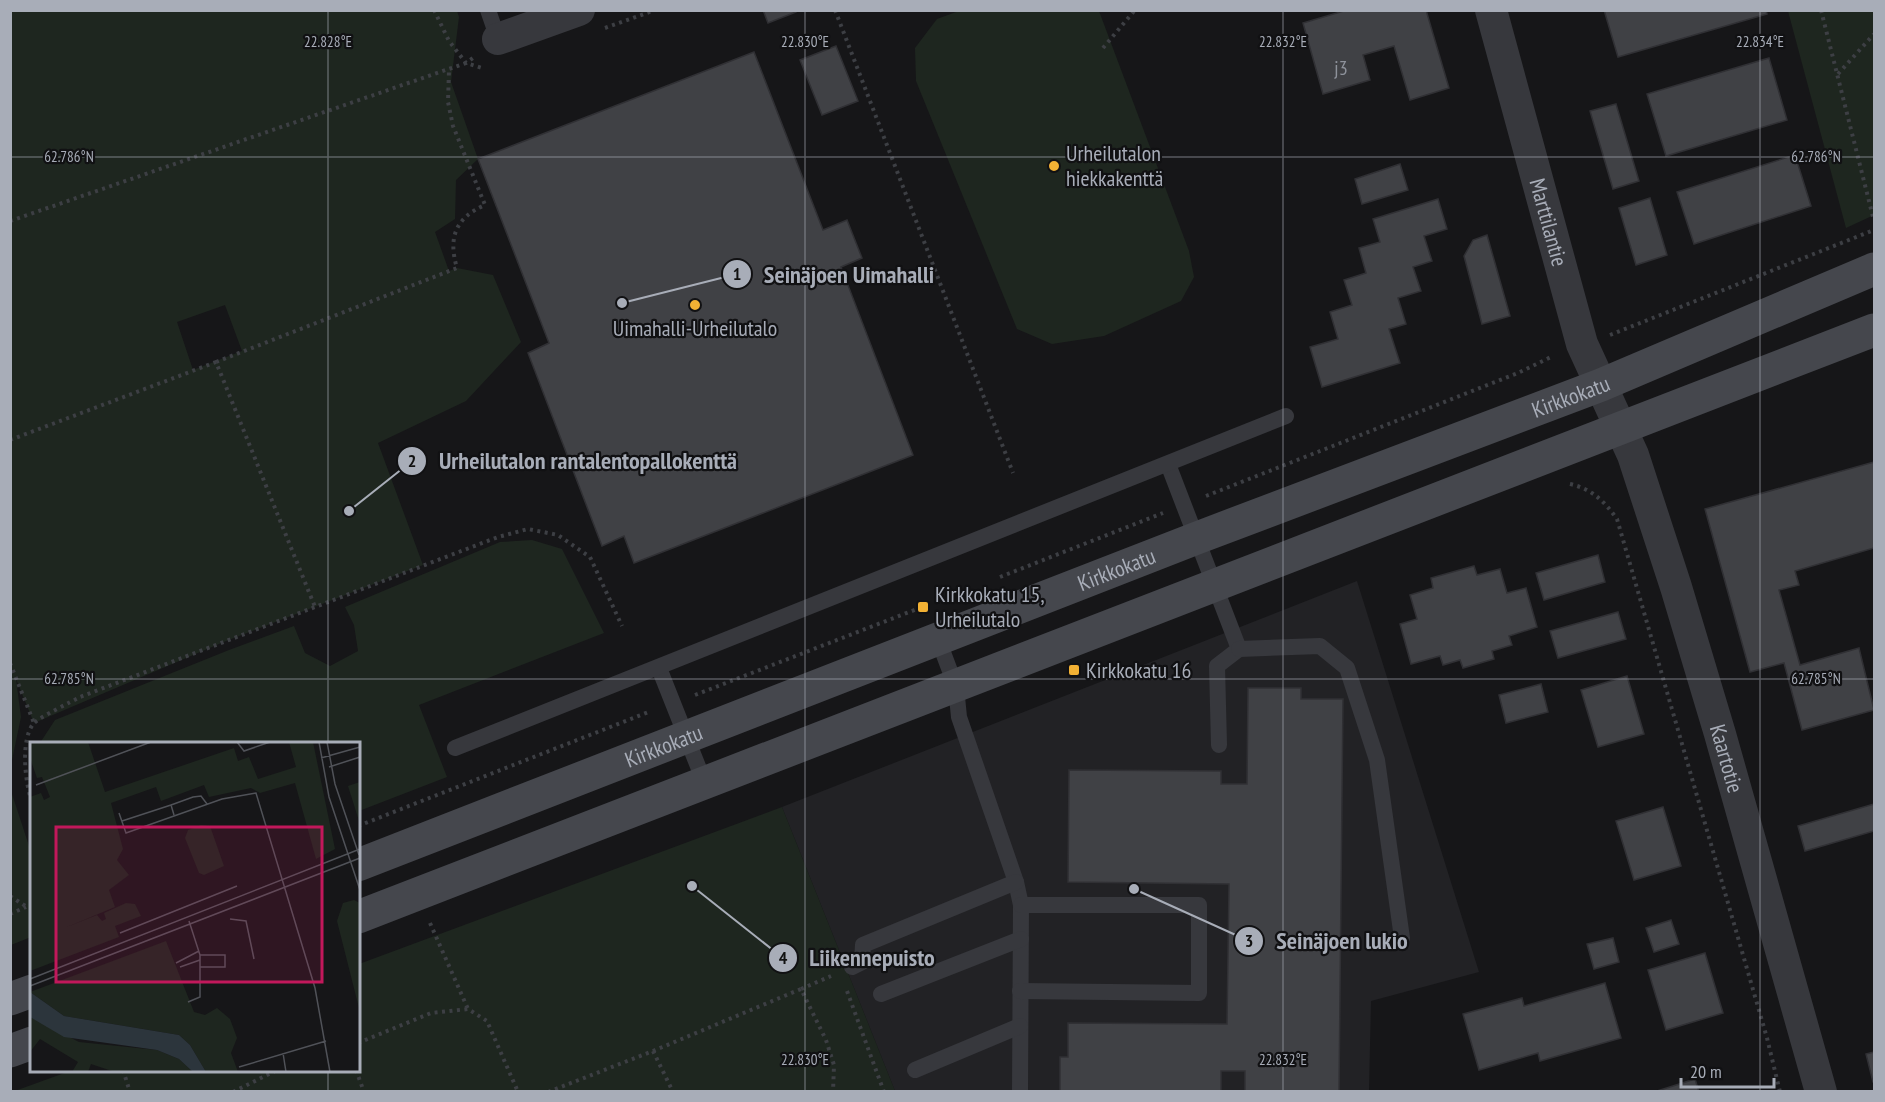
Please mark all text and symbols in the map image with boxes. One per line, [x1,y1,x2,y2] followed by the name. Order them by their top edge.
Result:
[304,32,352,51] text: 22.828°E
[781,32,829,51] text: 22.830°E
[1259,32,1307,51] text: 22.832°E
[1736,32,1784,51] text: 22.834°E
[1334,55,1348,81] house number: j3
[1066,139,1163,192] place label: Urheilutalon hiekkakenttä
[44,147,94,166] text: 62.786°N
[1791,147,1841,166] text: 62.786°N
[1047,159,1061,173] marker: Urheilutalon hiekkakenttä
[1524,175,1574,269] street label: Marttilantie
[722,253,947,295] callout: Seinäjoen Uimahalli
[764,259,934,290] text: Seinäjoen Uimahalli
[733,262,741,285] text: 1
[688,298,702,312] marker: Uimahalli-Urheilutalo
[613,314,777,342] place label: Uimahalli-Urheilutalo
[1528,369,1614,424] street label: Kirkkokatu
[397,440,749,482] callout: Urheilutalon rantalentopallokenttä
[439,445,737,476] text: Urheilutalon rantalentopallokenttä
[408,449,416,472] text: 2
[1074,542,1159,597] street label: Kirkkokatu
[935,580,1045,633] place label: Kirkkokatu 15, Urheilutalo
[916,600,930,614] marker: Kirkkokatu 15, Urheilutalo
[1086,656,1191,684] place label: Kirkkokatu 16
[1067,663,1081,677] marker: Kirkkokatu 16
[44,669,94,688] text: 62.785°N
[1791,669,1841,688] text: 62.785°N
[621,718,706,774] street label: Kirkkokatu
[1704,721,1750,796] street label: Kaartotie
[30,742,360,1072] inset map
[1234,920,1420,962] callout: Seinäjoen lukio
[1276,925,1408,956] text: Seinäjoen lukio
[1245,929,1253,952] text: 3
[768,937,947,979] callout: Liikennepuisto
[809,942,935,973] text: Liikennepuisto
[779,946,788,969] text: 4
[781,1050,829,1069] text: 22.830°E
[1259,1050,1307,1069] text: 22.832°E
[1681,1051,1774,1089] scale bar
[1690,1060,1722,1083] text: 20 m

